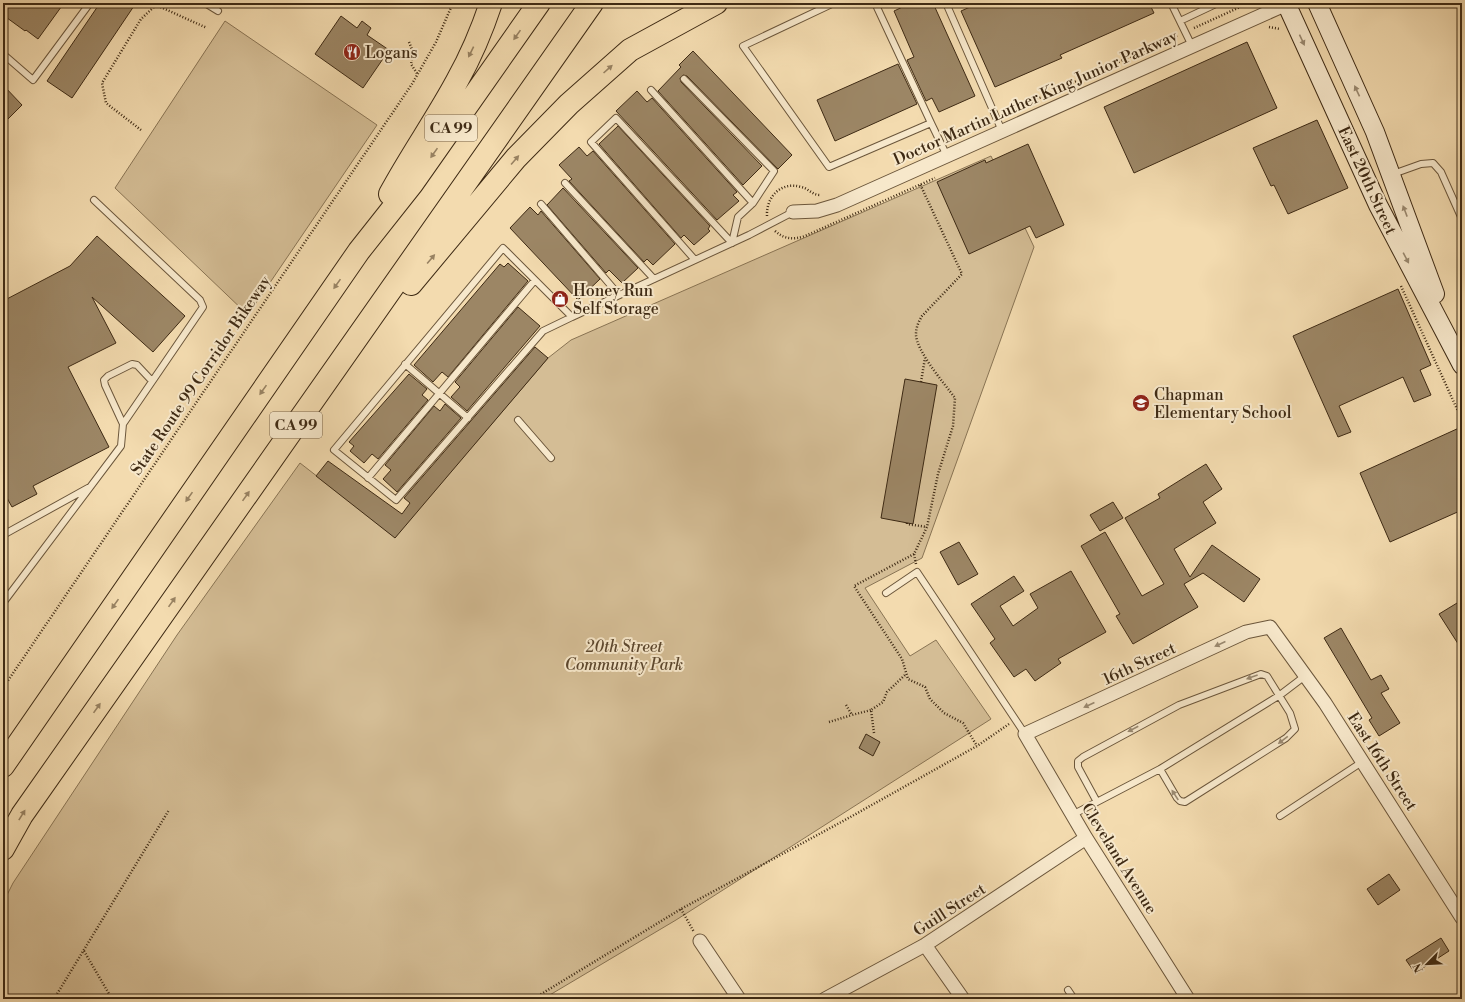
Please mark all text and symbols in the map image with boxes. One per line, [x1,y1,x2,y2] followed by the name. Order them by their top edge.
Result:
[890,26,1181,170] street label: Doctor Martin Luther King Junior Parkway
[513,30,521,40] one-way arrow
[1300,34,1306,46] one-way arrow
[342,42,362,62] restaurant icon: Logans
[365,43,418,63] place label: Logans
[468,46,474,58] one-way arrow
[603,65,613,74] one-way arrow
[1354,85,1360,96] one-way arrow
[425,115,477,141] road number: CA 99
[1333,123,1401,238] street label: East 20th Street
[430,147,438,158] one-way arrow
[511,155,520,165] one-way arrow
[1402,205,1408,217] one-way arrow
[1403,252,1409,264] one-way arrow
[427,254,436,265] one-way arrow
[126,272,275,479] street label: State Route 99 Corridor Bikeway
[333,278,341,289] one-way arrow
[573,281,659,319] place label: Honey Run Self Storage
[550,289,570,309] shop icon: Honey Run Self Storage
[259,385,267,396] one-way arrow
[1154,385,1292,423] place label: Chapman Elementary School
[1131,393,1151,413] school or university icon: Chapman Elementary School
[270,412,322,438] road number: CA 99
[242,491,250,501] one-way arrow
[185,492,193,503] one-way arrow
[167,597,175,607] one-way arrow
[111,599,119,609] one-way arrow
[565,637,683,675] park label: 20th Street Community Park
[1100,638,1179,689] street label: 16th Street
[1214,641,1226,647] one-way arrow
[1245,675,1257,681] one-way arrow
[1084,702,1095,708] one-way arrow
[93,703,101,714] one-way arrow
[1343,709,1422,815] street label: East 16th Street
[1127,726,1139,733] one-way arrow
[1278,735,1289,744] one-way arrow
[1171,789,1179,800] one-way arrow
[1077,799,1161,918] street label: Cleveland Avenue
[19,809,26,821] one-way arrow
[910,879,990,941] street label: Guill Street
[1407,944,1447,984] north arrow
[1410,961,1427,974] text: N

